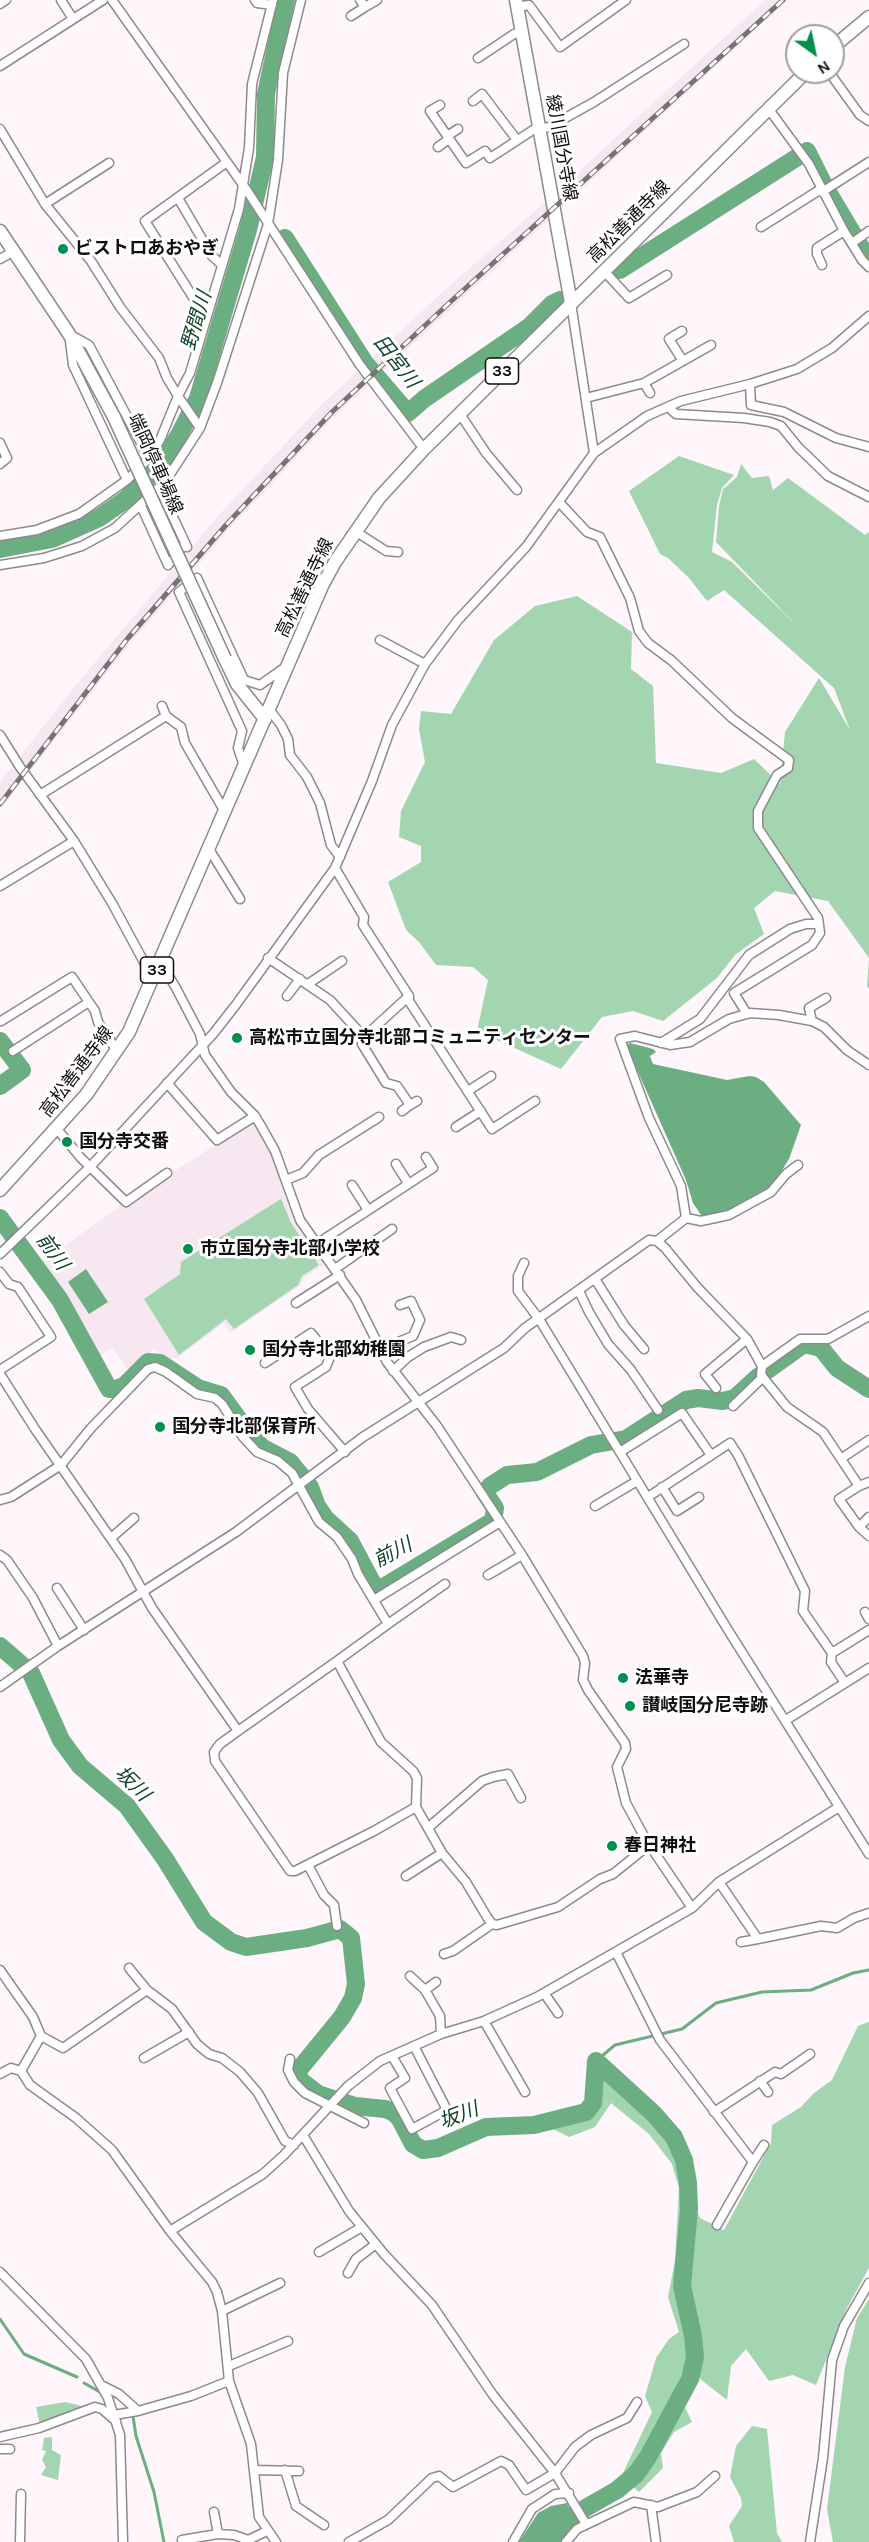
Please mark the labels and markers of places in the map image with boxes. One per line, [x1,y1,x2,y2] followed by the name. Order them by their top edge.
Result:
[75,238,219,260] place label: ビストロあおやぎ
[56,242,70,256] marker: ビストロあおやぎ
[249,1027,591,1049] place label: 高松市立国分寺北部コミュニティセンター
[230,1031,244,1045] marker: 高松市立国分寺北部コミュニティセンター
[79,1131,169,1153] place label: 国分寺交番
[60,1135,74,1149] marker: 国分寺交番
[200,1238,380,1260] place label: 市立国分寺北部小学校
[181,1242,195,1256] marker: 市立国分寺北部小学校
[262,1339,406,1361] place label: 国分寺北部幼稚園
[243,1343,257,1357] marker: 国分寺北部幼稚園
[172,1416,316,1438] place label: 国分寺北部保育所
[153,1420,167,1434] marker: 国分寺北部保育所
[635,1667,689,1689] place label: 法華寺
[616,1671,630,1685] marker: 法華寺
[642,1695,768,1717] place label: 讃岐国分尼寺跡
[623,1699,637,1713] marker: 讃岐国分尼寺跡
[624,1835,696,1857] place label: 春日神社
[605,1839,619,1853] marker: 春日神社

